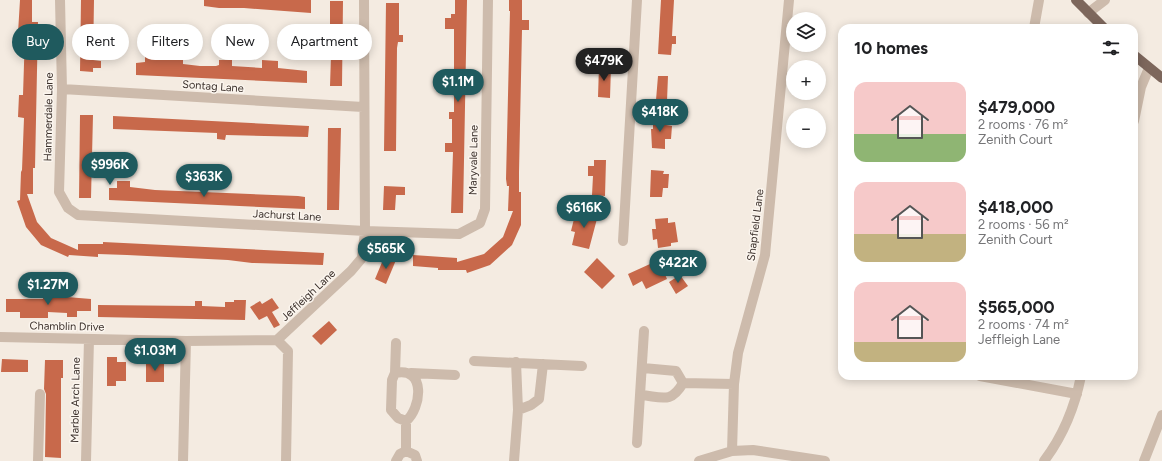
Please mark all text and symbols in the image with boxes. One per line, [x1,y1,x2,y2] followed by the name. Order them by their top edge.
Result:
[786,12,826,148] map controls
[786,12,826,52] button: layers
[12,24,64,60] chip: Buy
[72,24,129,60] chip: Rent
[137,24,203,60] chip: Filters
[211,24,269,60] chip: New
[277,24,372,60] chip: Apartment
[1100,37,1122,59] icon: filters
[854,38,928,58] text: 10 homes
[576,48,632,82] pin: $479K
[585,53,623,68] text: $479K
[786,60,826,100] button: +
[430,69,486,103] pin: $1.1M
[41,72,56,162] street label: Hammerdale Lane
[442,74,474,89] text: $1.1M
[182,78,244,95] street label: Sontag Lane
[978,97,1055,117] text: $479,000
[886,98,934,146] icon: home
[632,99,688,133] pin: $418K
[641,104,679,119] text: $418K
[786,108,826,148] button: −
[978,117,1068,132] text: 2 rooms · 76 m²
[466,125,481,195] street label: Maryvale Lane
[978,132,1053,147] text: Zenith Court
[82,152,138,186] pin: $996K
[91,157,129,172] text: $996K
[176,164,232,198] pin: $363K
[185,169,223,184] text: $363K
[745,188,766,262] street label: Shapfield Lane
[556,195,612,229] pin: $616K
[978,197,1053,217] text: $418,000
[886,198,934,246] icon: home
[566,200,602,215] text: $616K
[252,207,322,224] street label: Jachurst Lane
[978,217,1069,232] text: 2 rooms · 56 m²
[978,232,1053,247] text: Zenith Court
[358,236,414,270] pin: $565K
[367,241,405,256] text: $565K
[650,250,706,284] pin: $422K
[658,255,698,270] text: $422K
[278,267,338,324] street label: Jeffleigh Lane
[15,272,81,306] pin: $1.27M
[27,277,69,292] text: $1.27M
[978,297,1054,317] text: $565,000
[886,298,934,346] icon: home
[978,317,1069,332] text: 2 rooms · 74 m²
[30,319,104,334] street label: Chamblin Drive
[978,332,1060,347] text: Jeffleigh Lane
[122,338,188,372] pin: $1.03M
[134,343,176,358] text: $1.03M
[68,357,83,443] street label: Marble Arch Lane

